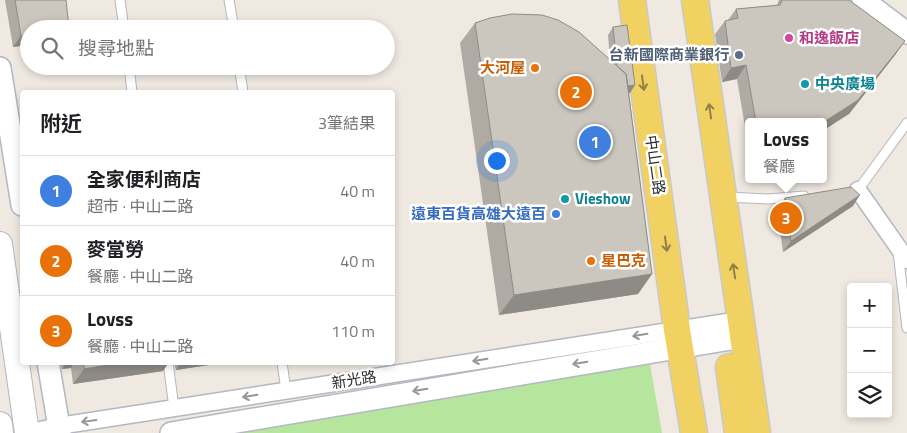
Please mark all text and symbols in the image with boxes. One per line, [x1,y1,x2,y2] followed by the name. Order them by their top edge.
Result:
[20,20,395,75] search box
[799,26,859,49] place label: 和逸飯店
[783,32,795,44] marker: 和逸飯店
[78,33,154,62] text: 搜尋地點
[38,34,66,62] icon: search
[609,43,729,66] place label: 台新國際商業銀行
[733,49,745,61] marker: 台新國際商業銀行
[480,56,525,79] place label: 大河屋
[529,62,541,74] marker: 大河屋
[815,72,875,95] place label: 中央廣場
[560,73,592,111] pin: 2
[639,75,649,91] one-way arrow
[799,78,811,90] marker: 中央廣場
[705,103,715,119] one-way arrow
[40,107,82,139] text: 附近
[318,111,375,135] text: 3筆結果
[745,118,827,183] popup
[579,123,611,161] pin: 1
[763,124,809,153] text: Lovss
[640,134,671,196] street label: 中山二路
[484,148,510,174] your location
[763,154,795,178] text: 餐廳
[87,164,201,193] text: 全家便利商店
[52,179,60,203] text: 1
[340,179,375,203] text: 40 m
[575,187,631,210] place label: Vieshow
[559,193,571,205] marker: Vieshow
[87,194,194,218] text: 超市 · 中山二路
[770,199,802,237] pin: 3
[411,202,546,225] place label: 遠東百貨高雄大遠百
[550,208,562,220] marker: 遠東百貨高雄大遠百
[87,234,144,263] text: 麥當勞
[662,235,672,251] one-way arrow
[52,249,60,273] text: 2
[340,249,375,273] text: 40 m
[601,249,646,272] place label: 星巴克
[585,255,597,267] marker: 星巴克
[87,264,194,288] text: 餐廳 · 中山二路
[728,264,738,280] one-way arrow
[847,283,892,418] map controls
[847,283,892,328] button: +
[87,304,133,333] text: Lovss
[52,319,60,343] text: 3
[331,319,375,343] text: 110 m
[847,328,892,373] button: −
[633,331,649,341] one-way arrow
[87,334,194,358] text: 餐廳 · 中山二路
[472,356,488,366] one-way arrow
[573,358,589,368] one-way arrow
[330,365,378,394] street label: 新光路
[847,373,892,418] button: layers
[413,386,429,396] one-way arrow
[242,392,258,402] one-way arrow
[82,416,98,426] one-way arrow

